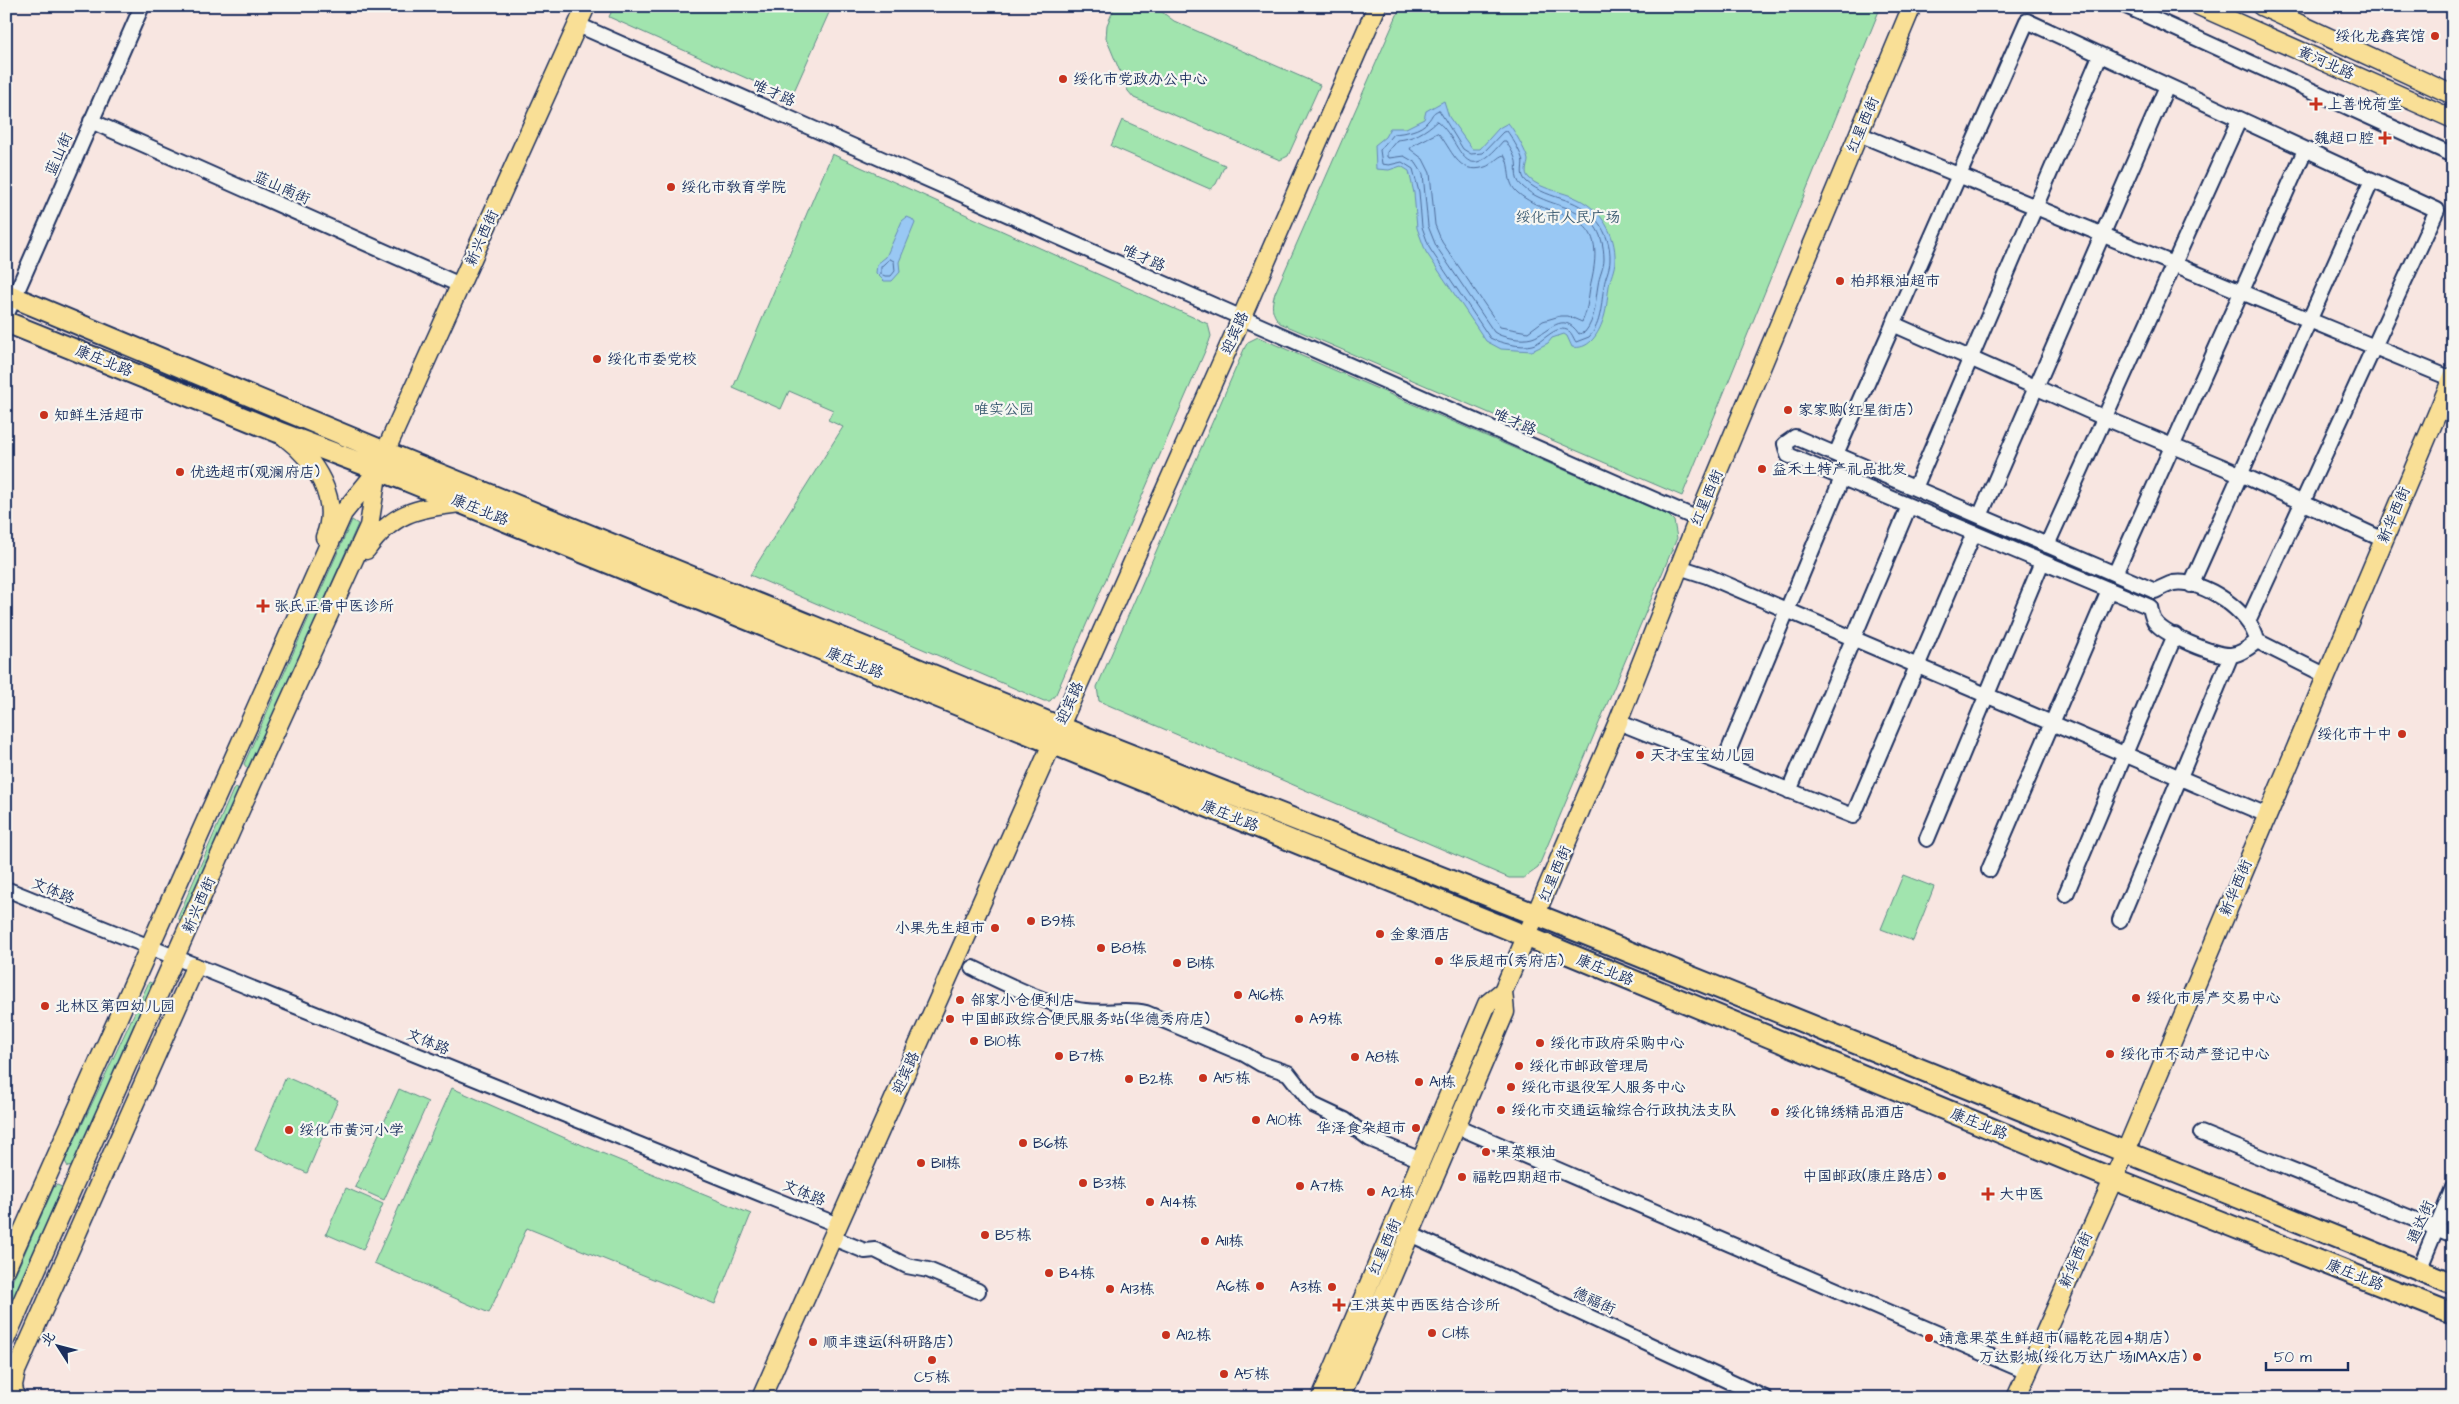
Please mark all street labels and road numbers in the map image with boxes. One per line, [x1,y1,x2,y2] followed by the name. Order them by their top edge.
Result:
[2294,41,2358,85] street label: 黄河北路
[749,74,799,112] street label: 唯才路
[1842,93,1884,157] street label: 红星西街
[40,129,78,179] street label: 蓝山街
[250,166,314,210] street label: 蓝山南街
[460,206,504,270] street label: 新兴西街
[1119,239,1169,277] street label: 唯才路
[1216,308,1254,358] street label: 迎宾路
[72,340,136,382] street label: 康庄北路
[1490,403,1540,441] street label: 唯才路
[1686,466,1728,530] street label: 红星西街
[2373,483,2415,547] street label: 新华西街
[448,489,512,531] street label: 康庄北路
[823,642,887,684] street label: 康庄北路
[1051,678,1089,728] street label: 迎宾路
[1198,795,1262,837] street label: 康庄北路
[1534,842,1576,906] street label: 红星西街
[2215,856,2257,920] street label: 新华西街
[28,873,78,909] street label: 文体路
[177,873,221,937] street label: 新兴西街
[1573,949,1637,991] street label: 康庄北路
[403,1024,453,1060] street label: 文体路
[887,1048,925,1098] street label: 迎宾路
[1947,1103,2011,1145] street label: 康庄北路
[779,1175,829,1211] street label: 文体路
[2403,1197,2439,1247] street label: 通达街
[1364,1215,1406,1279] street label: 红星西街
[2054,1228,2098,1292] street label: 新华西街
[2323,1254,2387,1296] street label: 康庄北路
[1569,1282,1619,1320] street label: 德福街

